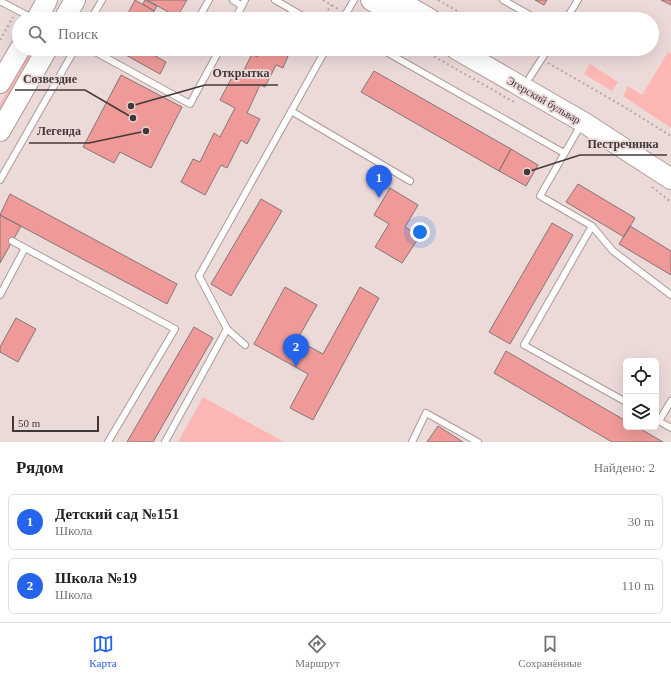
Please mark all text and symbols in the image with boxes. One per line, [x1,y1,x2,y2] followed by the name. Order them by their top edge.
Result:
[12,12,659,56] search box
[26,23,48,45] icon: search
[58,26,98,42] text: Поиск
[205,61,278,85] callout: Открытка
[15,66,85,90] callout: Созвездие
[213,66,269,80] text: Открытка
[23,72,78,86] text: Созвездие
[505,74,583,126] street label: Эгерский бульвар
[29,119,89,143] callout: Легенда
[37,124,81,138] text: Легенда
[580,131,667,155] callout: Пестречинка
[587,137,659,151] text: Пестречинка
[366,165,392,198] pin: 1
[410,222,430,242] your location
[283,334,309,367] pin: 2
[623,358,659,430] map controls
[623,358,659,394] button: locate
[623,394,659,430] button: layers
[12,414,99,433] scale bar
[18,417,40,429] text: 50 m
[16,458,64,477] text: Рядом
[594,460,655,475] text: Найдено: 2
[55,506,179,522] text: Детский сад №151
[27,514,33,529] text: 1
[628,514,654,529] text: 30 m
[55,523,92,538] text: Школа
[55,570,137,586] text: Школа №19
[27,578,33,593] text: 2
[622,578,654,593] text: 110 m
[55,587,92,602] text: Школа
[89,633,117,669] tab: Карта
[295,633,340,669] tab: Маршрут
[518,633,582,669] tab: Сохранённые

